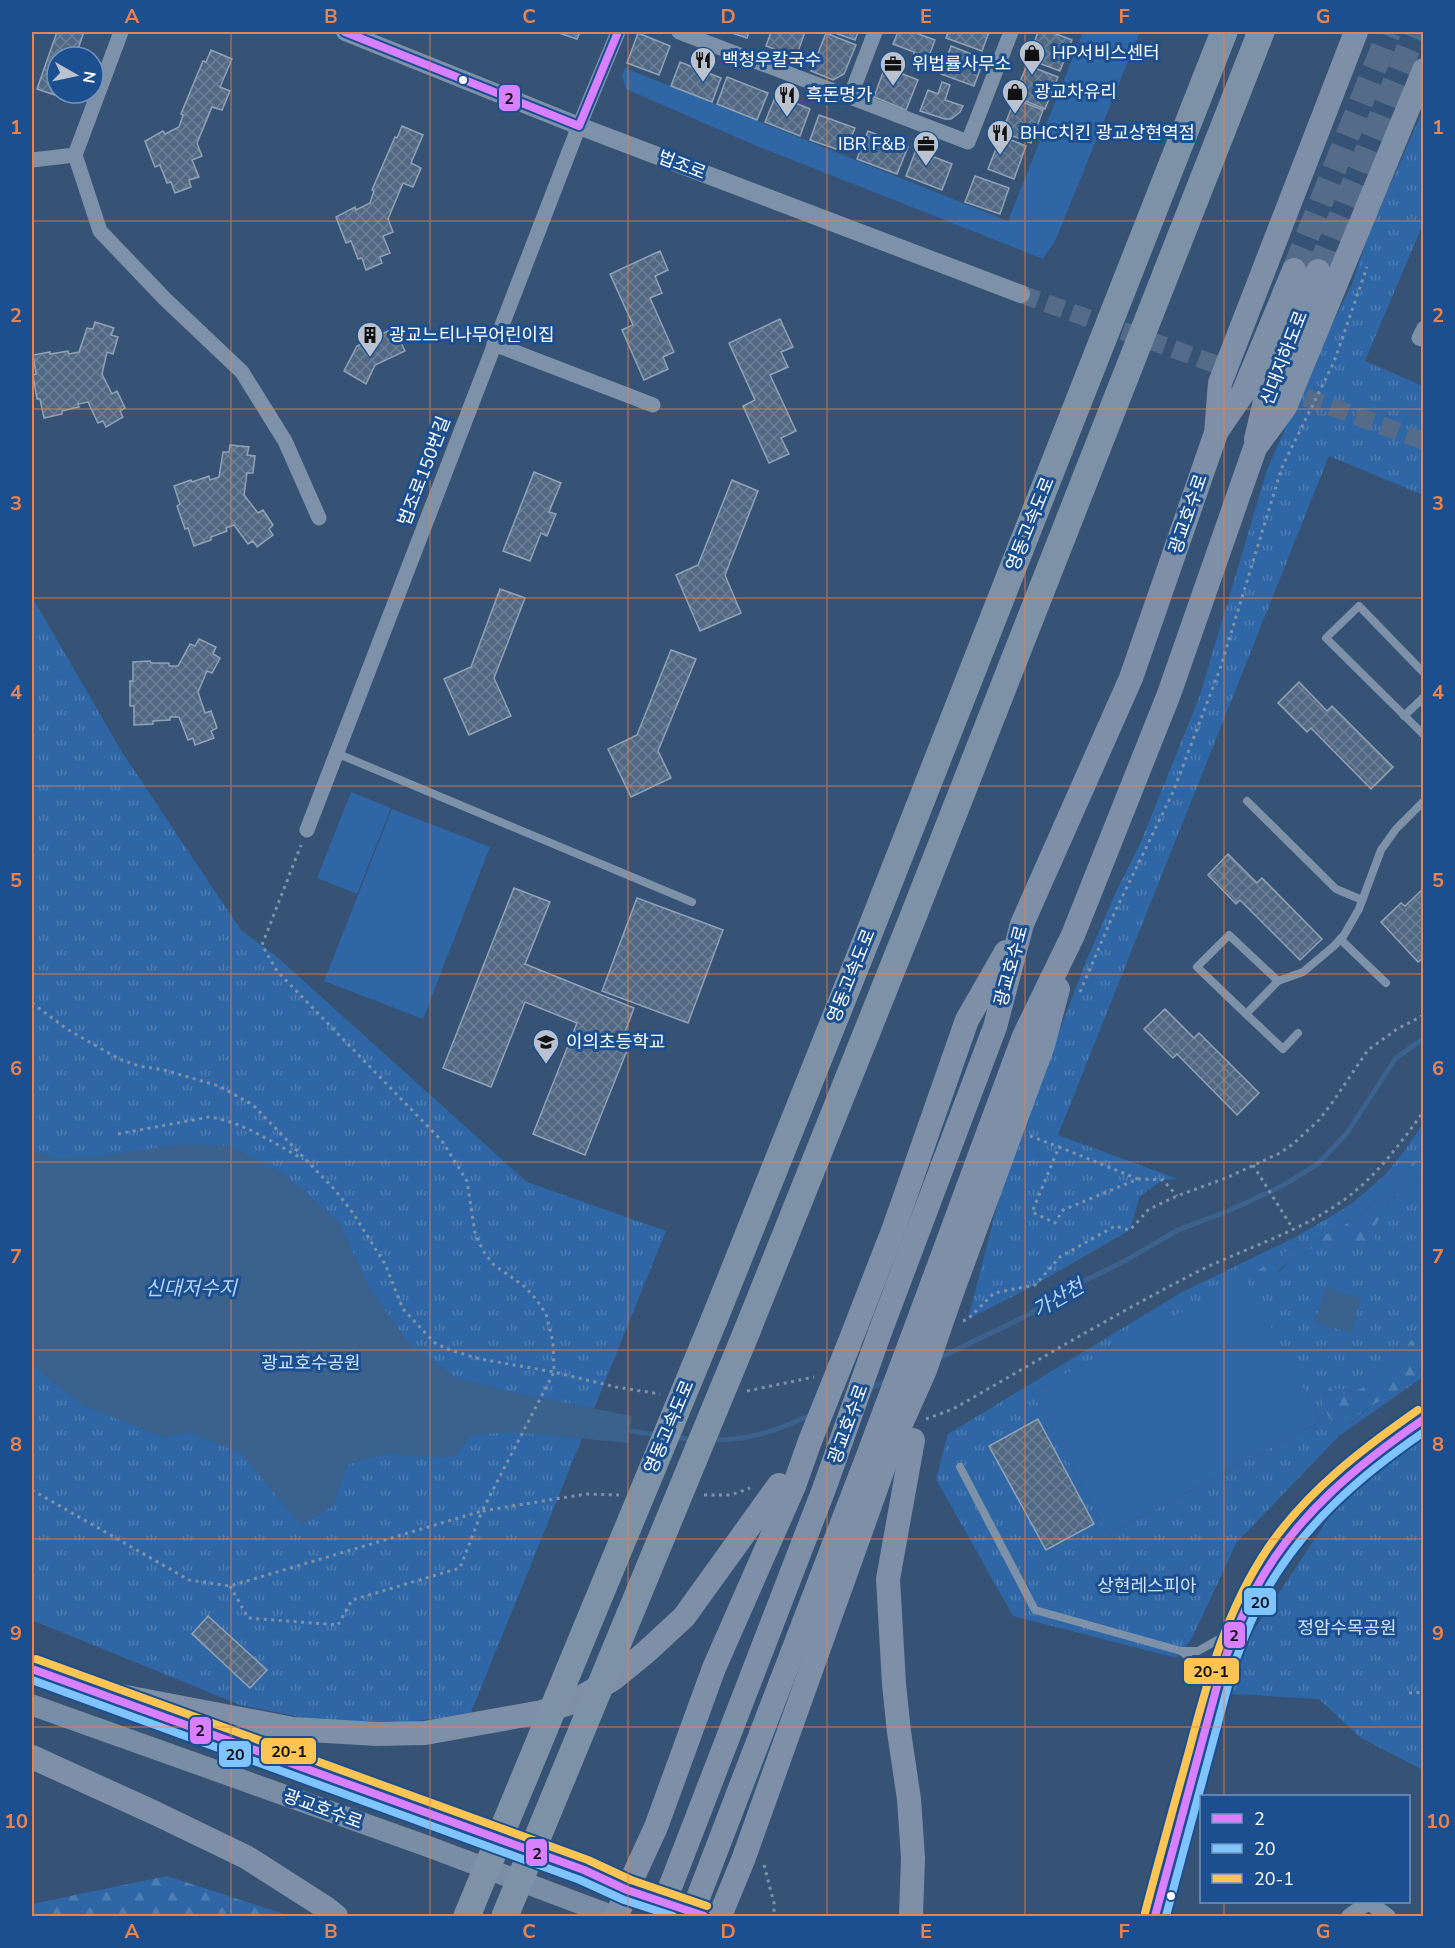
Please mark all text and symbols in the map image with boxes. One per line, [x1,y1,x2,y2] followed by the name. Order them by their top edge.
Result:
[125,3,140,30] text: A
[324,3,338,30] text: B
[522,3,536,30] text: C
[720,3,736,30] text: D
[920,3,932,30] text: E
[1118,3,1130,30] text: F
[1316,3,1330,30] text: G
[1017,38,1047,76] shop icon: HP서비스센터
[1052,41,1160,65] place label: HP서비스센터
[45,45,105,105] north arrow
[688,45,718,83] restaurant icon: 백청우칼국수
[722,48,821,72] place label: 백청우칼국수
[878,49,908,87] office icon: 위법률사무소
[912,52,1011,76] place label: 위법률사무소
[77,70,101,85] text: N
[457,74,469,86] unlabelled marker
[1000,77,1030,115] shop icon: 광교차유리
[772,80,802,118] restaurant icon: 흑돈명가
[1034,80,1117,104] place label: 광교차유리
[806,83,873,107] place label: 흑돈명가
[498,84,521,112] line badge: 2
[504,88,514,110] text: 2
[10,114,22,141] text: 1
[1432,114,1444,141] text: 1
[985,118,1015,156] restaurant icon: BHC치킨 광교상현역점
[1020,121,1195,145] place label: BHC치킨 광교상현역점
[911,129,941,167] office icon: IBR F&B
[838,132,906,156] place label: IBR F&B
[655,145,709,185] street label: 법조로
[10,302,22,329] text: 2
[1432,302,1444,329] text: 2
[1255,307,1313,409] street label: 신대지하도로
[355,320,385,358] building icon: 광교느티나무어린이집
[389,323,555,347] place label: 광교느티나무어린이집
[392,413,456,529] street label: 법조로150번길
[1163,471,1213,557] street label: 광교호수로
[1000,473,1060,575] street label: 영동고속도로
[10,490,22,517] text: 3
[1432,490,1444,517] text: 3
[10,679,22,706] text: 4
[1432,679,1444,706] text: 4
[10,867,22,894] text: 5
[1432,867,1444,894] text: 5
[989,923,1033,1009] street label: 광교호수로
[821,925,881,1027] street label: 영동고속도로
[531,1027,561,1065] school or university icon: 이의초등학교
[566,1030,665,1054] place label: 이의초등학교
[10,1055,22,1082] text: 6
[1432,1055,1444,1082] text: 6
[10,1243,22,1270] text: 7
[1432,1243,1444,1270] text: 7
[1028,1272,1091,1324] water label: 가산천
[145,1275,239,1302] water label: 신대저수지
[261,1351,361,1375] park label: 광교호수공원
[639,1377,699,1477] street label: 영동고속도로
[823,1381,873,1467] street label: 광교호수로
[10,1431,22,1458] text: 8
[1432,1431,1444,1458] text: 8
[1097,1574,1197,1598] park label: 상현레스피아
[1243,1587,1277,1616] line badge: 20
[1250,1592,1270,1614] text: 20
[1297,1616,1397,1640] park label: 정암수목공원
[10,1620,22,1647] text: 9
[1432,1620,1444,1647] text: 9
[1223,1621,1246,1649] line badge: 2
[1229,1625,1239,1647] text: 2
[1183,1657,1240,1685] line badge: 20-1
[1193,1661,1229,1683] text: 20-1
[189,1716,212,1745] line badge: 2
[195,1720,205,1742] text: 2
[260,1737,317,1765] line badge: 20-1
[218,1740,252,1768] line badge: 20
[271,1741,307,1763] text: 20-1
[225,1744,245,1766] text: 20
[280,1784,366,1834] street label: 광교호수로
[1200,1795,1410,1903] legend
[1254,1807,1265,1831] text: 2
[4,1808,28,1835] text: 10
[1426,1808,1450,1835] text: 10
[1254,1837,1276,1861] text: 20
[525,1838,548,1867] line badge: 2
[532,1843,542,1865] text: 2
[1254,1867,1294,1891] text: 20-1
[1165,1890,1177,1902] unlabelled marker
[125,1918,140,1945] text: A
[324,1918,338,1945] text: B
[522,1918,536,1945] text: C
[720,1918,736,1945] text: D
[920,1918,932,1945] text: E
[1118,1918,1130,1945] text: F
[1316,1918,1330,1945] text: G

